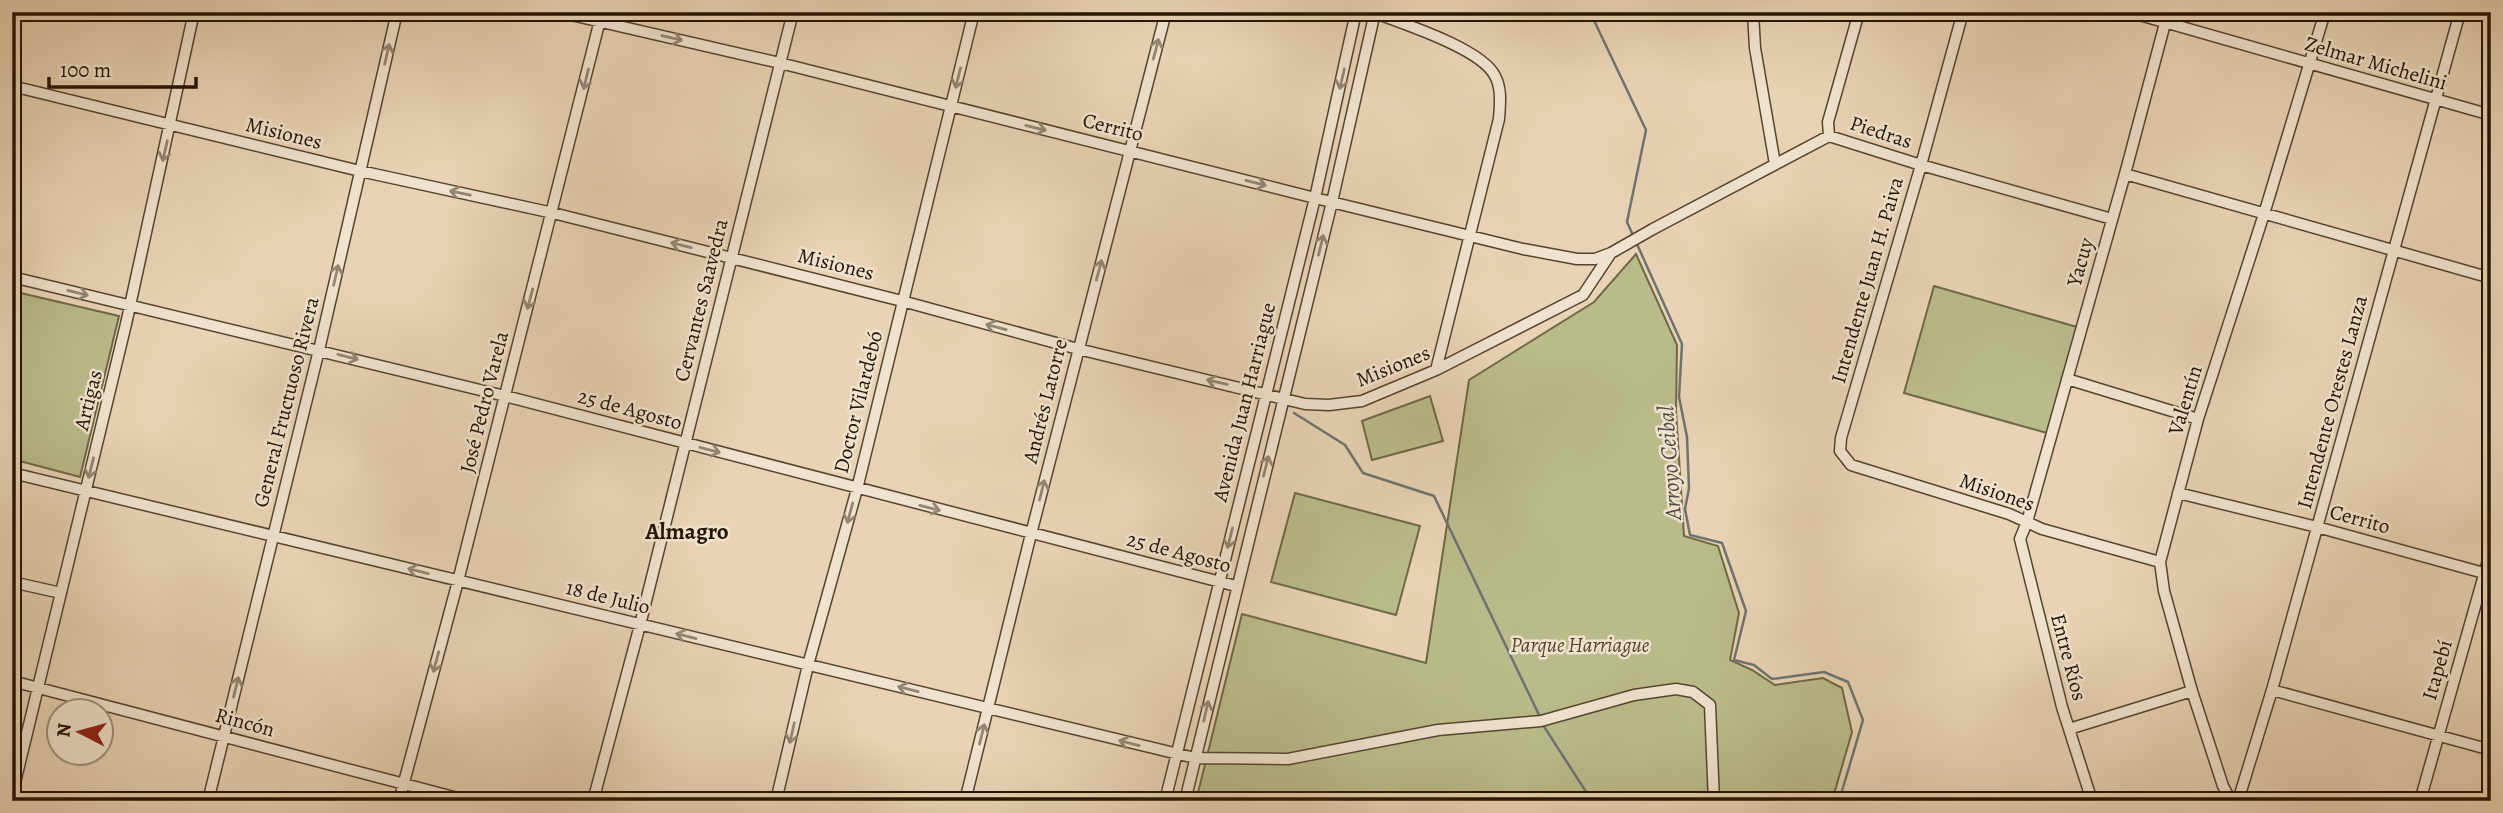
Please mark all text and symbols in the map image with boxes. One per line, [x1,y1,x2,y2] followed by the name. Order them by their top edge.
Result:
[2301,29,2451,97] street label: Zelmar Michelini
[660,32,683,46] one-way arrow
[1150,39,1163,61] one-way arrow
[381,43,394,66] one-way arrow
[49,46,196,90] scale bar
[60,56,111,84] text: 100 m
[579,67,592,89] one-way arrow
[951,67,964,89] one-way arrow
[1334,67,1348,90] one-way arrow
[1080,106,1146,148] street label: Cerrito
[1846,109,1916,155] street label: Piedras
[243,110,325,156] street label: Misiones
[1024,122,1046,135] one-way arrow
[157,139,171,162] one-way arrow
[1824,173,1910,386] street label: Intendente Juan H. Paiva
[1244,177,1267,190] one-way arrow
[449,185,472,199] one-way arrow
[667,215,735,384] street label: Cervantes Saavedra
[1315,234,1328,257] one-way arrow
[2059,234,2100,291] street label: Yacuy
[670,238,693,251] one-way arrow
[795,241,877,287] street label: Misiones
[1093,259,1106,281] one-way arrow
[330,264,343,287] one-way arrow
[67,287,89,300] one-way arrow
[523,287,536,310] one-way arrow
[2290,292,2374,512] street label: Intendente Orestes Lanza
[246,294,326,510] street label: General Fructuoso Rivera
[1205,300,1282,505] street label: Avenida Juan Harriague
[985,319,1007,332] one-way arrow
[453,328,515,476] street label: José Pedro Varela
[827,328,889,476] street label: Doctor Vilardebó
[1016,336,1074,467] street label: Andrés Latorre
[1352,338,1434,394] street label: Misiones
[336,351,358,364] one-way arrow
[2161,362,2209,439] street label: Valentín
[67,367,109,434] street label: Artigas
[1206,375,1228,388] one-way arrow
[575,382,685,436] street label: 25 de Agosto
[1650,405,1689,522] water label: Arroyo Ceibal
[698,444,721,457] one-way arrow
[1260,455,1273,478] one-way arrow
[84,456,97,479] one-way arrow
[1956,466,2038,518] street label: Misiones
[1036,479,1049,502] one-way arrow
[2327,498,2393,540] street label: Cerrito
[843,502,856,524] one-way arrow
[918,502,941,515] one-way arrow
[644,516,729,547] district label: Almagro
[1124,525,1234,579] street label: 25 de Agosto
[1223,526,1236,549] one-way arrow
[407,564,430,577] one-way arrow
[563,573,653,621] street label: 18 de Julio
[2044,610,2094,704] street label: Entre Ríos
[675,629,698,642] one-way arrow
[1511,631,1650,659] park label: Parque Harriague
[2415,637,2459,703] street label: Itapebí
[429,650,442,672] one-way arrow
[230,676,243,699] one-way arrow
[897,682,919,695] one-way arrow
[46,698,116,768] north arrow
[1201,700,1214,722] one-way arrow
[212,701,278,743] street label: Rincón
[785,721,798,744] one-way arrow
[50,722,78,739] text: N
[976,724,989,746] one-way arrow
[1118,735,1141,749] one-way arrow

